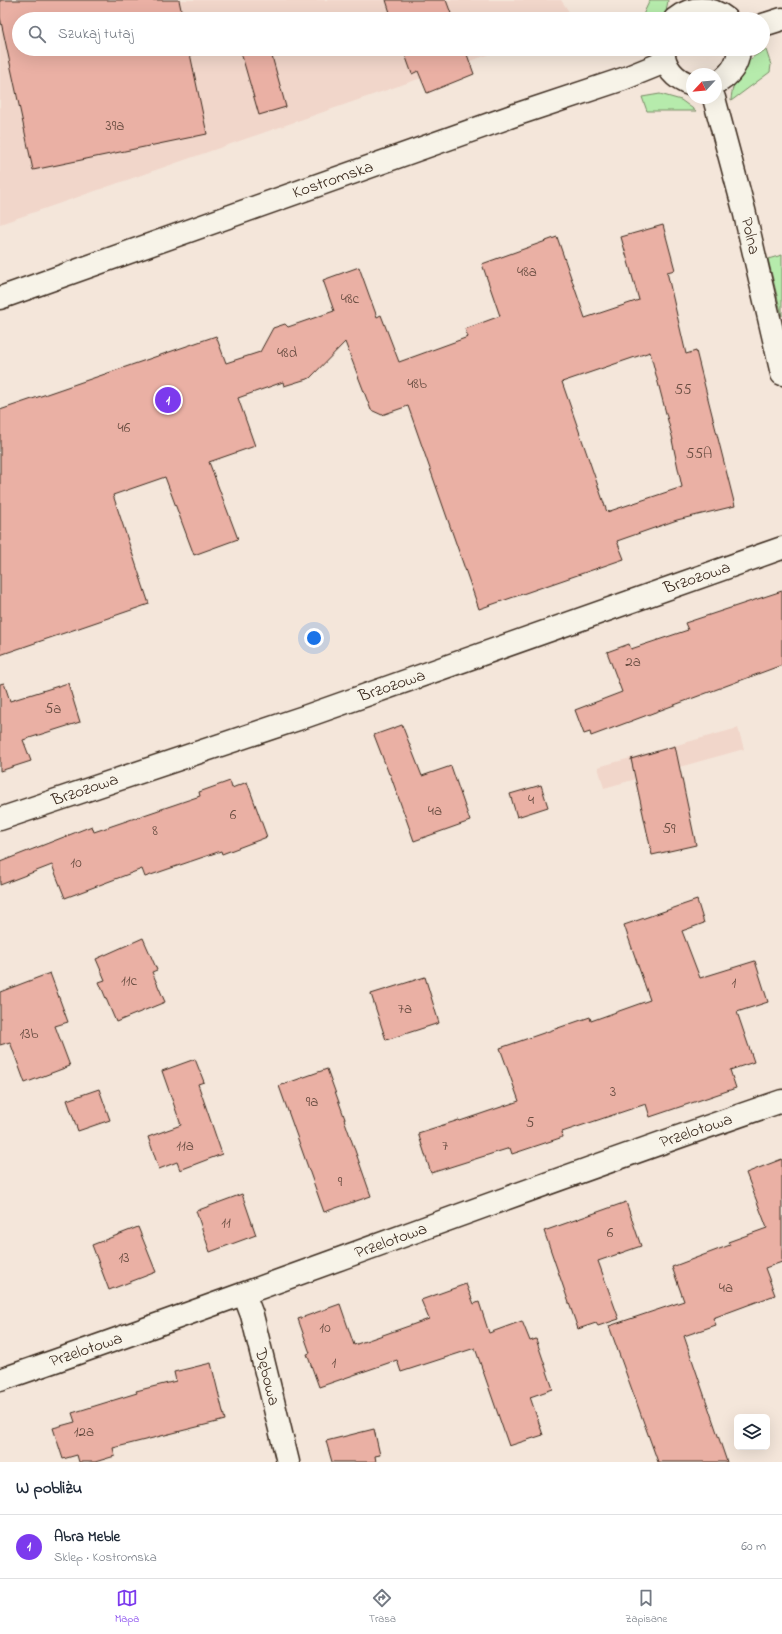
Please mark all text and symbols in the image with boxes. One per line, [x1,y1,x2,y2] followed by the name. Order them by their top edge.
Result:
[12,12,770,56] search box
[26,23,48,45] icon: search
[58,23,134,45] text: Szukaj tutaj
[686,68,722,104] north arrow
[106,115,124,137] house number: 39a
[289,155,377,205] street label: Kostromska
[734,215,766,257] street label: Polna
[517,261,537,283] house number: 48a
[341,288,360,310] house number: 48c
[277,342,298,364] house number: 48d
[407,373,427,395] house number: 48b
[674,379,692,401] house number: 55
[155,385,181,415] pin: 1
[118,417,131,439] house number: 46
[686,443,712,465] house number: 55A
[659,555,734,601] street label: Brzozowa
[304,628,324,648] your location
[625,651,641,673] house number: 2a
[354,663,429,709] street label: Brzozowa
[45,698,61,720] house number: 5a
[47,767,122,813] street label: Brzozowa
[528,789,534,811] house number: 4
[428,800,442,822] house number: 4a
[230,804,237,826] house number: 6
[662,818,676,840] house number: 59
[152,820,158,842] house number: 8
[70,852,82,874] house number: 10
[121,970,137,992] house number: 11c
[732,972,737,994] house number: 1
[398,998,412,1020] house number: 7a
[20,1023,39,1045] house number: 13b
[610,1081,616,1103] house number: 3
[306,1091,318,1113] house number: 9a
[656,1107,736,1155] street label: Przelotowa
[526,1112,535,1134] house number: 5
[176,1135,194,1157] house number: 11a
[442,1135,448,1157] house number: 7
[338,1171,343,1193] house number: 9
[221,1212,231,1234] house number: 11
[351,1216,431,1266] street label: Przelotowa
[607,1222,614,1244] house number: 6
[119,1247,129,1269] house number: 13
[719,1277,733,1299] house number: 4a
[319,1317,331,1339] house number: 10
[46,1326,126,1374] street label: Przelotowa
[248,1345,286,1408] street label: Dębowa
[332,1352,337,1374] house number: 1
[734,1414,770,1450] map controls
[734,1414,770,1450] button: layers
[74,1421,94,1443] house number: 12a
[16,1476,82,1501] text: W pobliżu
[54,1526,120,1548] text: Abra Meble
[27,1537,31,1556] text: 1
[741,1537,766,1556] text: 60 m
[54,1548,157,1567] text: Sklep · Kostromska
[115,1587,139,1627] tab: Mapa
[369,1587,396,1627] tab: Trasa
[625,1587,667,1627] tab: Zapisane

